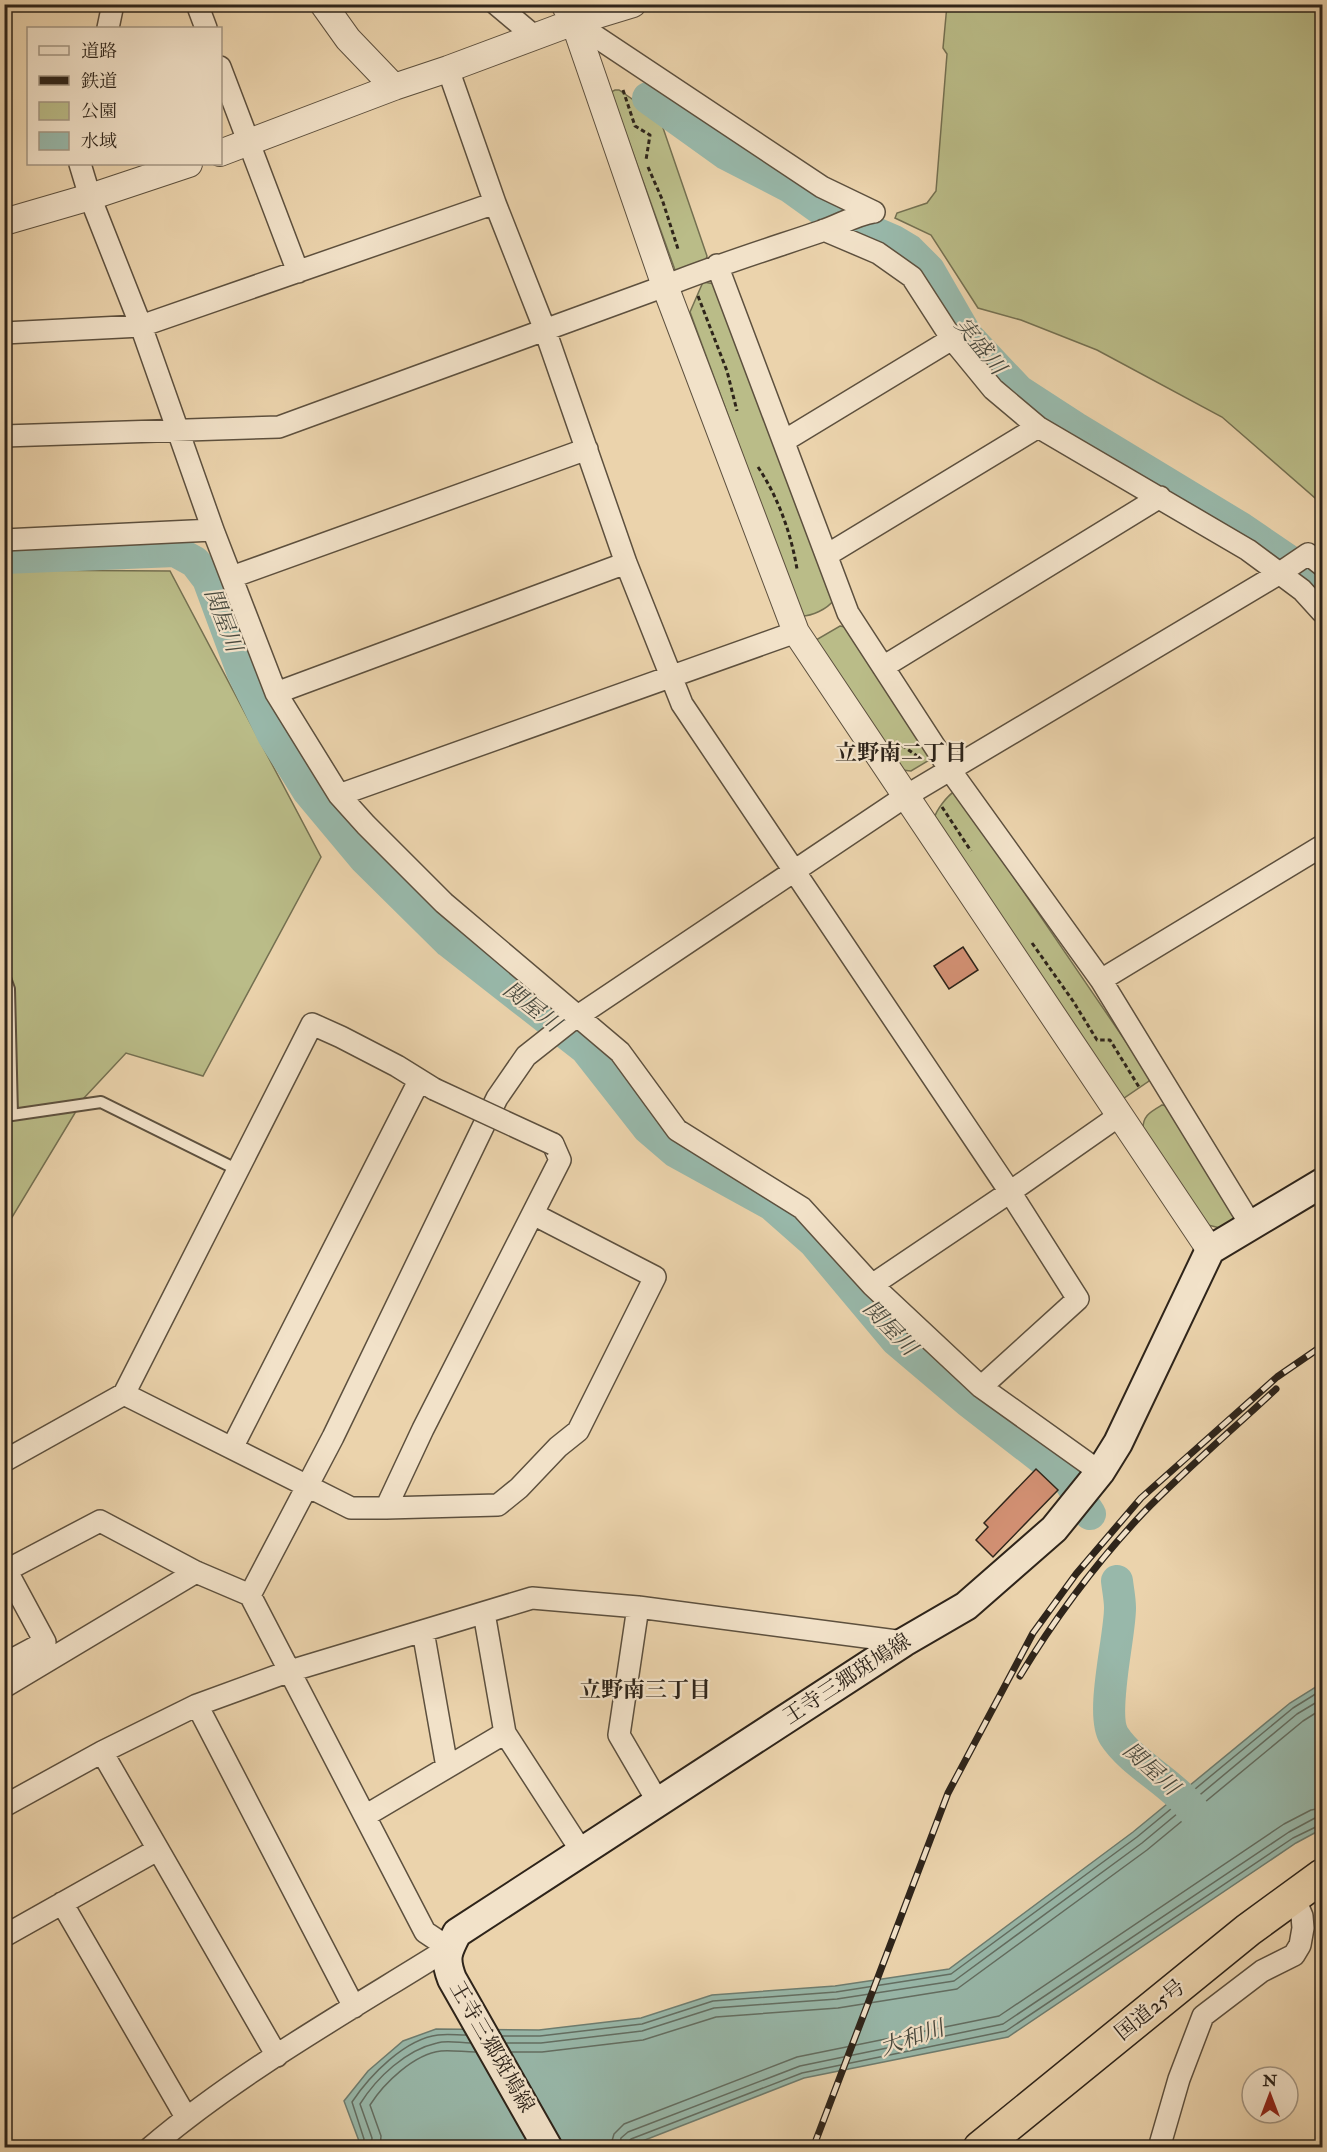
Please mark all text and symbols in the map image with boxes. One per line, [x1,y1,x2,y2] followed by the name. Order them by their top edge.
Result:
[27,27,222,165] legend
[81,40,117,63] text: 道路
[81,70,117,93] text: 鉄道
[81,100,117,123] text: 公園
[81,130,117,153] text: 水域
[948,312,1013,382] water label: 実盛川
[198,584,249,658] water label: 関屋川
[835,739,967,767] district label: 立野南二丁目
[497,976,568,1040] water label: 関屋川
[857,1295,924,1363] water label: 関屋川
[778,1628,916,1730] street label: 王寺三郷斑鳩線
[579,1676,711,1704] district label: 立野南三丁目
[1117,1737,1186,1803] water label: 関屋川
[1109,1973,1191,2047] street label: 国道25号
[444,1977,540,2117] street label: 王寺三郷斑鳩線
[876,2013,950,2062] water label: 大和川
[1240,2065,1300,2125] north arrow
[1262,2071,1278,2091] text: N

